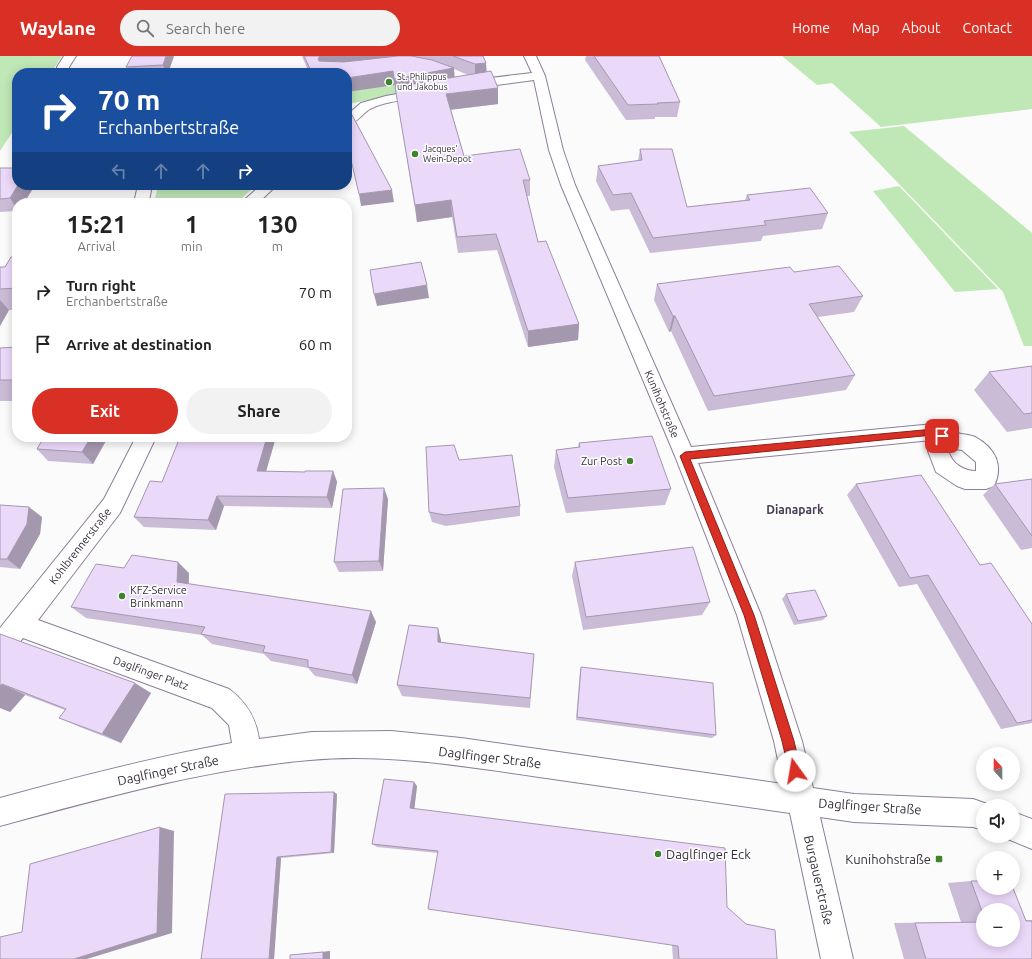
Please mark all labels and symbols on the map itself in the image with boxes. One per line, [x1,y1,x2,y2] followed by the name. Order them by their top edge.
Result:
[397,72,448,92] place label: St. Philippus und Jakobus
[384,77,394,87] marker: St. Philippus und Jakobus
[423,144,472,164] place label: Jacques’ Wein-Depot
[410,149,420,159] marker: Jacques’ Wein-Depot
[642,368,682,440] street label: Kunihohstraße
[925,419,959,453] pin
[581,455,623,467] place label: Zur Post
[625,456,635,466] marker: Zur Post
[766,503,824,516] district label: Dianapark
[47,506,113,586] street label: Kohlbrennerstraße
[130,584,187,609] place label: KFZ-Service Brinkmann
[117,591,127,601] marker: KFZ-Service Brinkmann
[112,654,190,692] street label: Daglfinger Platz
[438,744,542,770] street label: Daglfinger Straße
[976,747,1020,791] north arrow
[774,750,816,792] position arrow
[116,752,220,788] street label: Daglfinger Straße
[818,795,922,817] street label: Daglfinger Straße
[802,834,836,926] street label: Burgauerstraße
[666,847,751,861] place label: Daglfinger Eck
[653,849,663,859] marker: Daglfinger Eck
[845,852,931,866] place label: Kunihohstraße
[934,854,944,864] marker: Kunihohstraße

